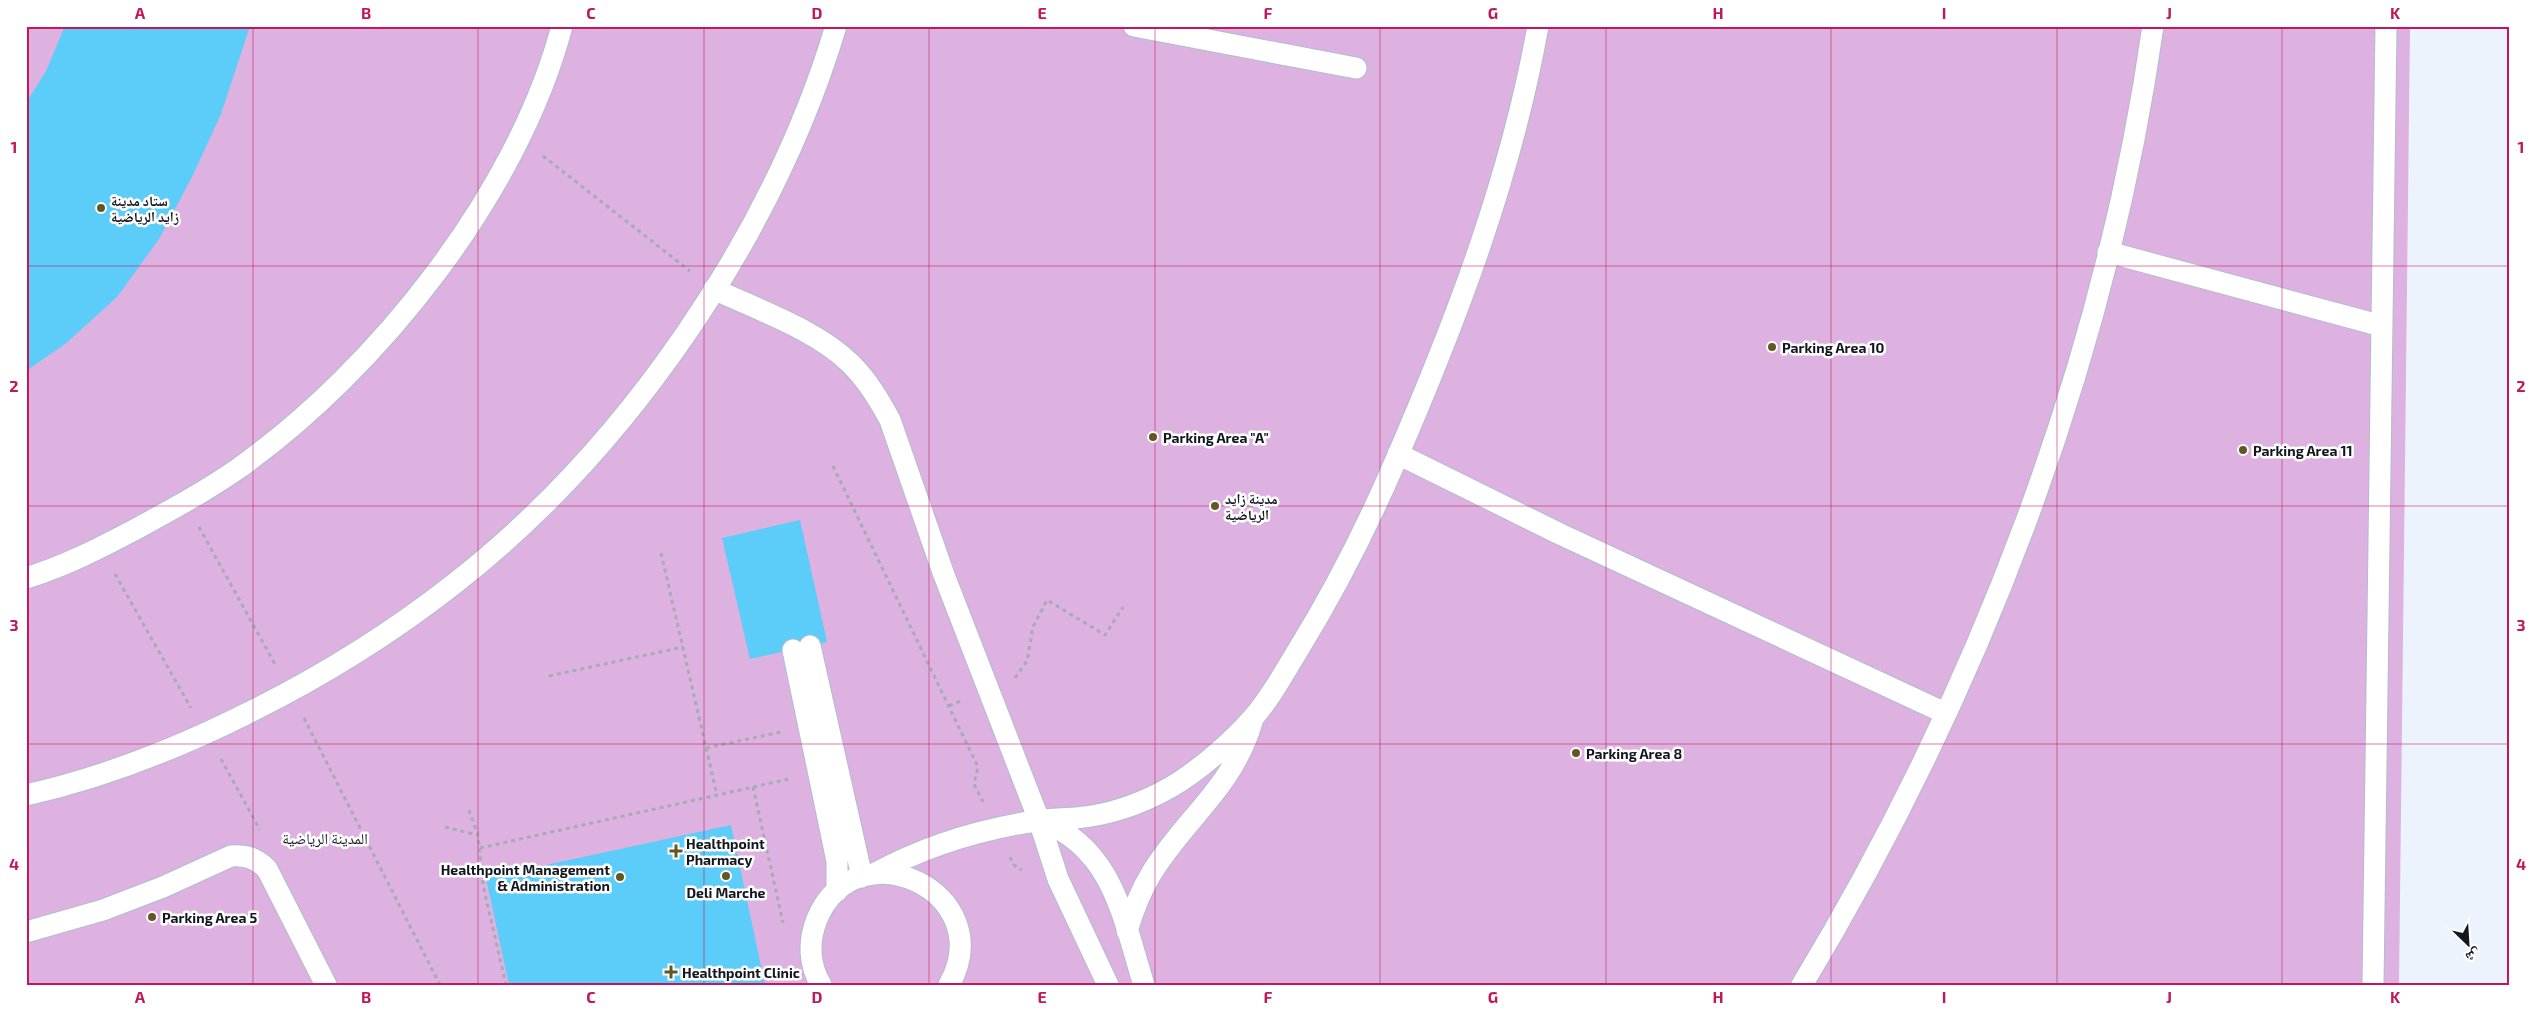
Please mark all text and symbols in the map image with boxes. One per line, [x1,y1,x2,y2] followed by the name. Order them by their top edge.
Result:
[135,3,146,22] text: A
[361,3,371,22] text: B
[586,3,596,22] text: C
[812,3,823,22] text: D
[1037,3,1047,22] text: E
[1264,3,1273,22] text: F
[1488,3,1498,22] text: G
[1712,3,1724,22] text: H
[1942,3,1946,22] text: I
[2166,3,2172,22] text: J
[2390,3,2401,22] text: K
[11,137,17,156] text: 1
[2518,137,2524,156] text: 1
[111,192,179,225] place label: ستاد مدينة زايد الرياضية
[95,202,107,214] marker: ستاد مدينة زايد الرياضية
[1782,339,1884,356] place label: Parking Area 10
[1766,341,1778,353] marker: Parking Area 10
[9,376,19,395] text: 2
[2516,376,2526,395] text: 2
[1163,429,1269,446] place label: Parking Area "A"
[1147,431,1159,443] marker: Parking Area "A"
[2253,442,2352,459] place label: Parking Area 11
[2237,444,2249,456] marker: Parking Area 11
[1225,490,1278,523] place label: مدينة زايد الرياضية
[1209,500,1221,512] marker: مدينة زايد الرياضية
[9,615,19,634] text: 3
[2516,615,2526,634] text: 3
[1586,745,1682,762] place label: Parking Area 8
[1570,747,1582,759] marker: Parking Area 8
[282,829,368,848] district label: المدينة الرياضية
[686,835,765,868] place label: Healthpoint Pharmacy
[670,845,682,857] marker: Healthpoint Pharmacy
[9,854,19,873] text: 4
[2516,854,2526,873] text: 4
[441,861,610,894] place label: Healthpoint Management & Administration
[720,870,732,882] marker: Deli Marche
[614,871,626,883] marker: Healthpoint Management & Administration
[686,884,766,901] place label: Deli Marche
[162,909,257,926] place label: Parking Area 5
[146,911,158,923] marker: Parking Area 5
[2442,918,2492,968] north arrow
[2463,944,2484,967] text: ش
[682,964,800,981] place label: Healthpoint Clinic
[664,965,678,979] marker: Healthpoint Clinic
[135,987,146,1006] text: A
[361,987,371,1006] text: B
[586,987,596,1006] text: C
[812,987,823,1006] text: D
[1037,987,1047,1006] text: E
[1264,987,1273,1006] text: F
[1488,987,1498,1006] text: G
[1712,987,1724,1006] text: H
[1942,987,1946,1006] text: I
[2166,987,2172,1006] text: J
[2390,987,2401,1006] text: K

